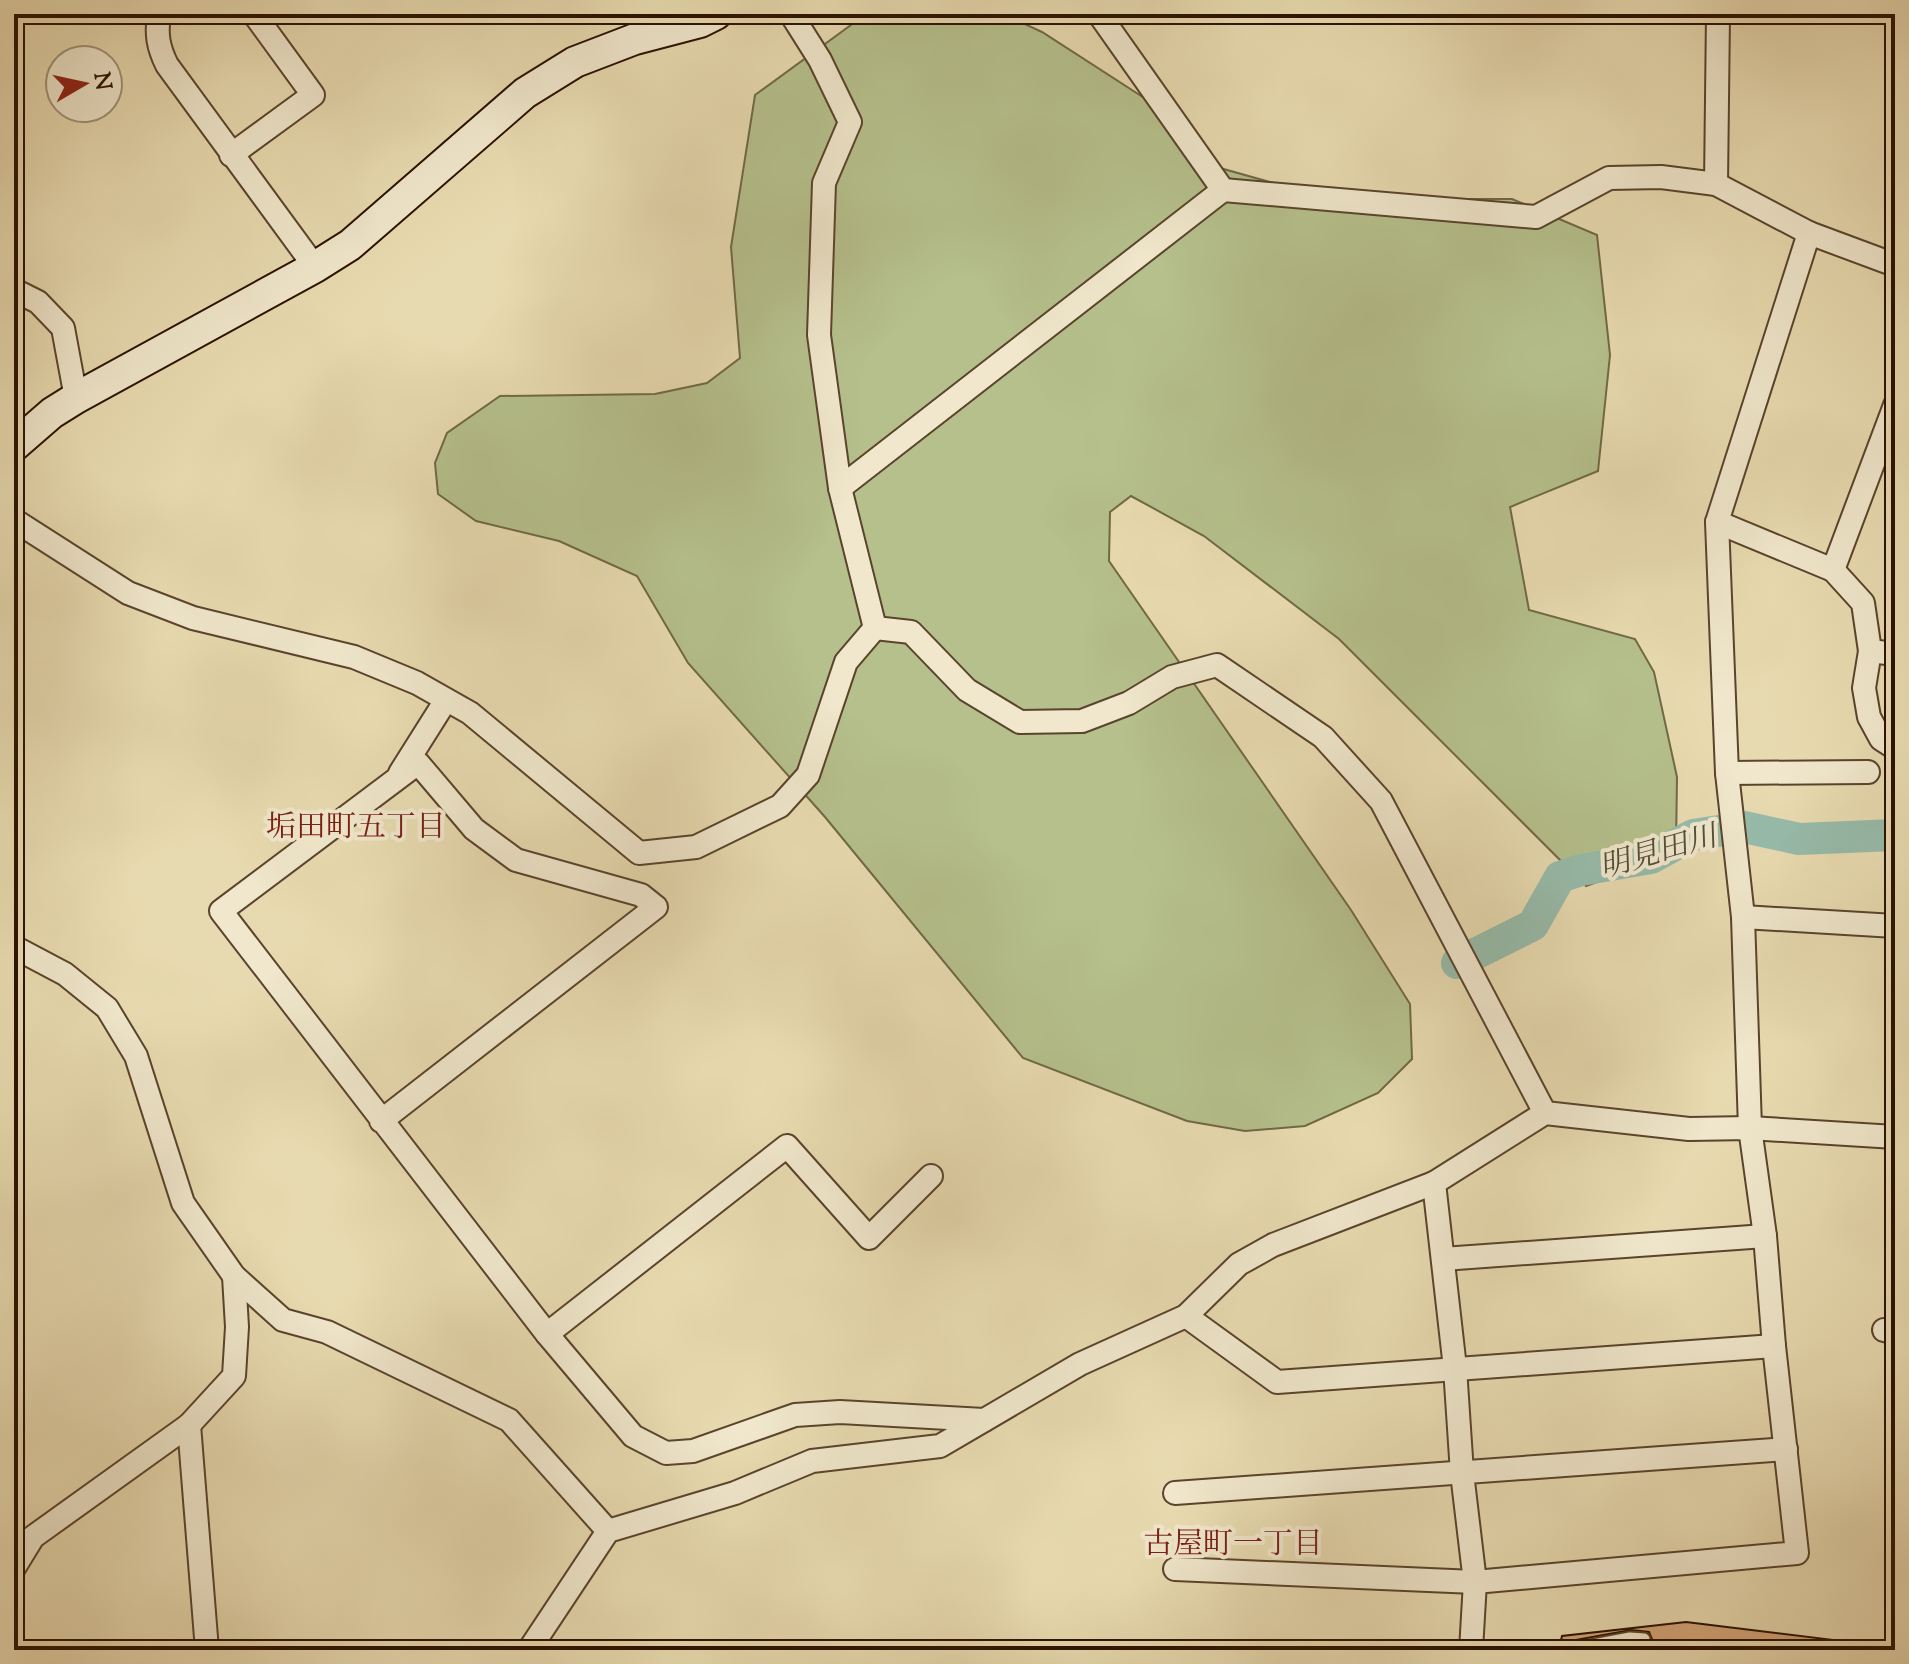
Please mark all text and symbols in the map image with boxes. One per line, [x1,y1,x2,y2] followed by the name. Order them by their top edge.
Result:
[44,44,124,124] north arrow
[84,70,118,93] text: N
[266,807,446,850] district label: 垢田町五丁目
[1595,815,1725,891] water label: 明見田川
[1143,1524,1323,1567] district label: 古屋町一丁目

